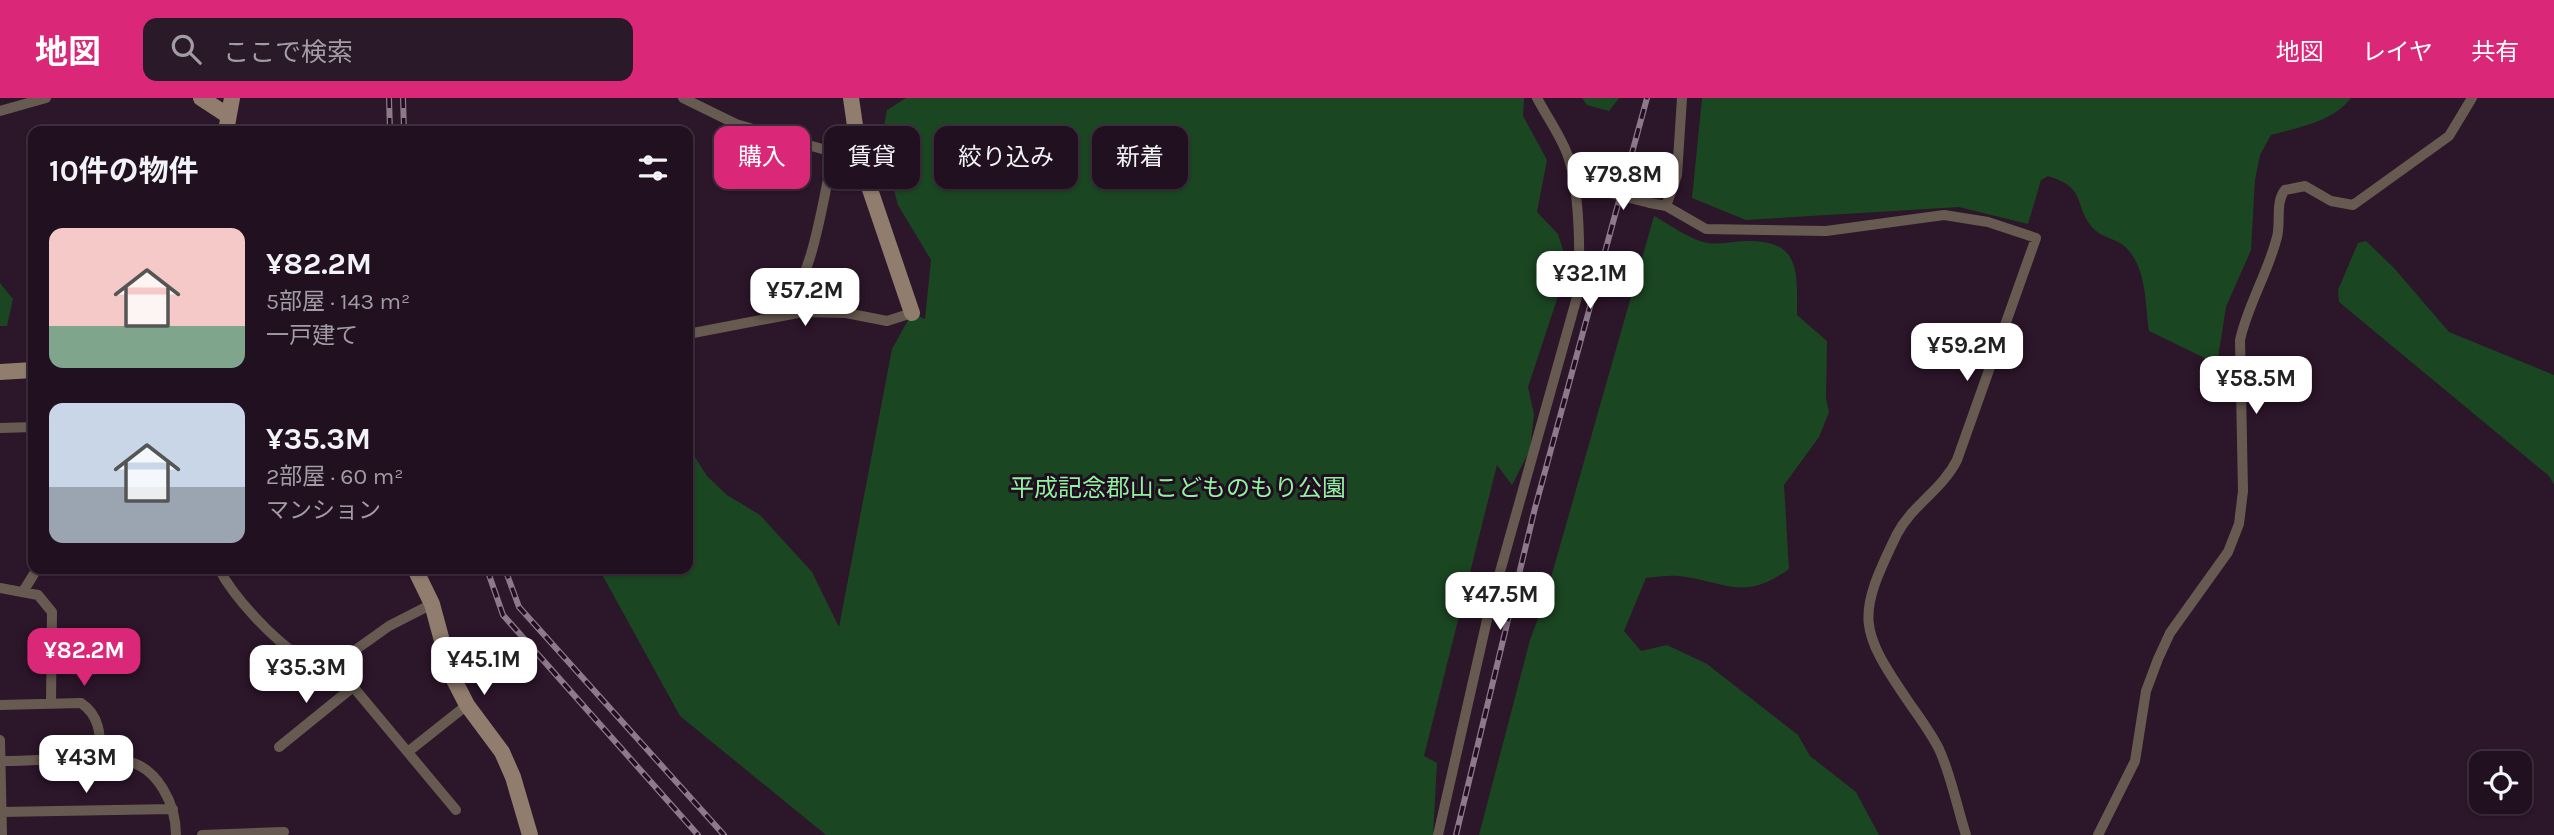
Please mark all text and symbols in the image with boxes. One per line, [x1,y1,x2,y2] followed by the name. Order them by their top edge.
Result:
[143,18,633,81] search box
[167,30,205,68] icon: search
[35,33,101,71] text: 地図
[223,37,353,68] text: ここで検索
[2276,38,2324,66] text: 地図
[2362,38,2433,66] text: レイヤ
[2471,38,2519,66] text: 共有
[714,126,810,189] chip: 購入
[824,126,920,189] chip: 賃貸
[934,126,1078,189] chip: 絞り込み
[1092,126,1188,189] chip: 新着
[634,149,672,187] icon: filters
[1566,152,1680,212] pin: ¥79.8M
[49,153,199,189] text: 10件の物件
[1584,161,1662,188] text: ¥79.8M
[266,246,372,282] text: ¥82.2M
[1533,252,1647,311] pin: ¥32.1M
[105,256,189,340] icon: home
[1553,260,1627,287] text: ¥32.1M
[748,268,862,328] pin: ¥57.2M
[766,277,844,304] text: ¥57.2M
[266,288,410,315] text: 5部屋 · 143 m²
[266,322,358,349] text: 一戸建て
[1910,324,2024,383] pin: ¥59.2M
[1927,332,2007,359] text: ¥59.2M
[2199,356,2313,416] pin: ¥58.5M
[2216,365,2296,392] text: ¥58.5M
[266,421,371,457] text: ¥35.3M
[105,431,189,515] icon: home
[266,463,403,490] text: 2部屋 · 60 m²
[1010,474,1346,502] park label: 平成記念郡山こどものもり公園
[266,497,381,524] text: マンション
[1443,573,1557,632] pin: ¥47.5M
[1461,581,1539,608] text: ¥47.5M
[27,628,141,688] pin: ¥82.2M
[43,637,125,664] text: ¥82.2M
[427,638,541,697] pin: ¥45.1M
[249,646,363,705] pin: ¥35.3M
[447,646,521,673] text: ¥45.1M
[266,654,346,681] text: ¥35.3M
[45,736,127,795] pin: ¥43M
[55,744,117,771] text: ¥43M
[2469,751,2532,814] map controls
[2469,751,2532,814] button: locate

